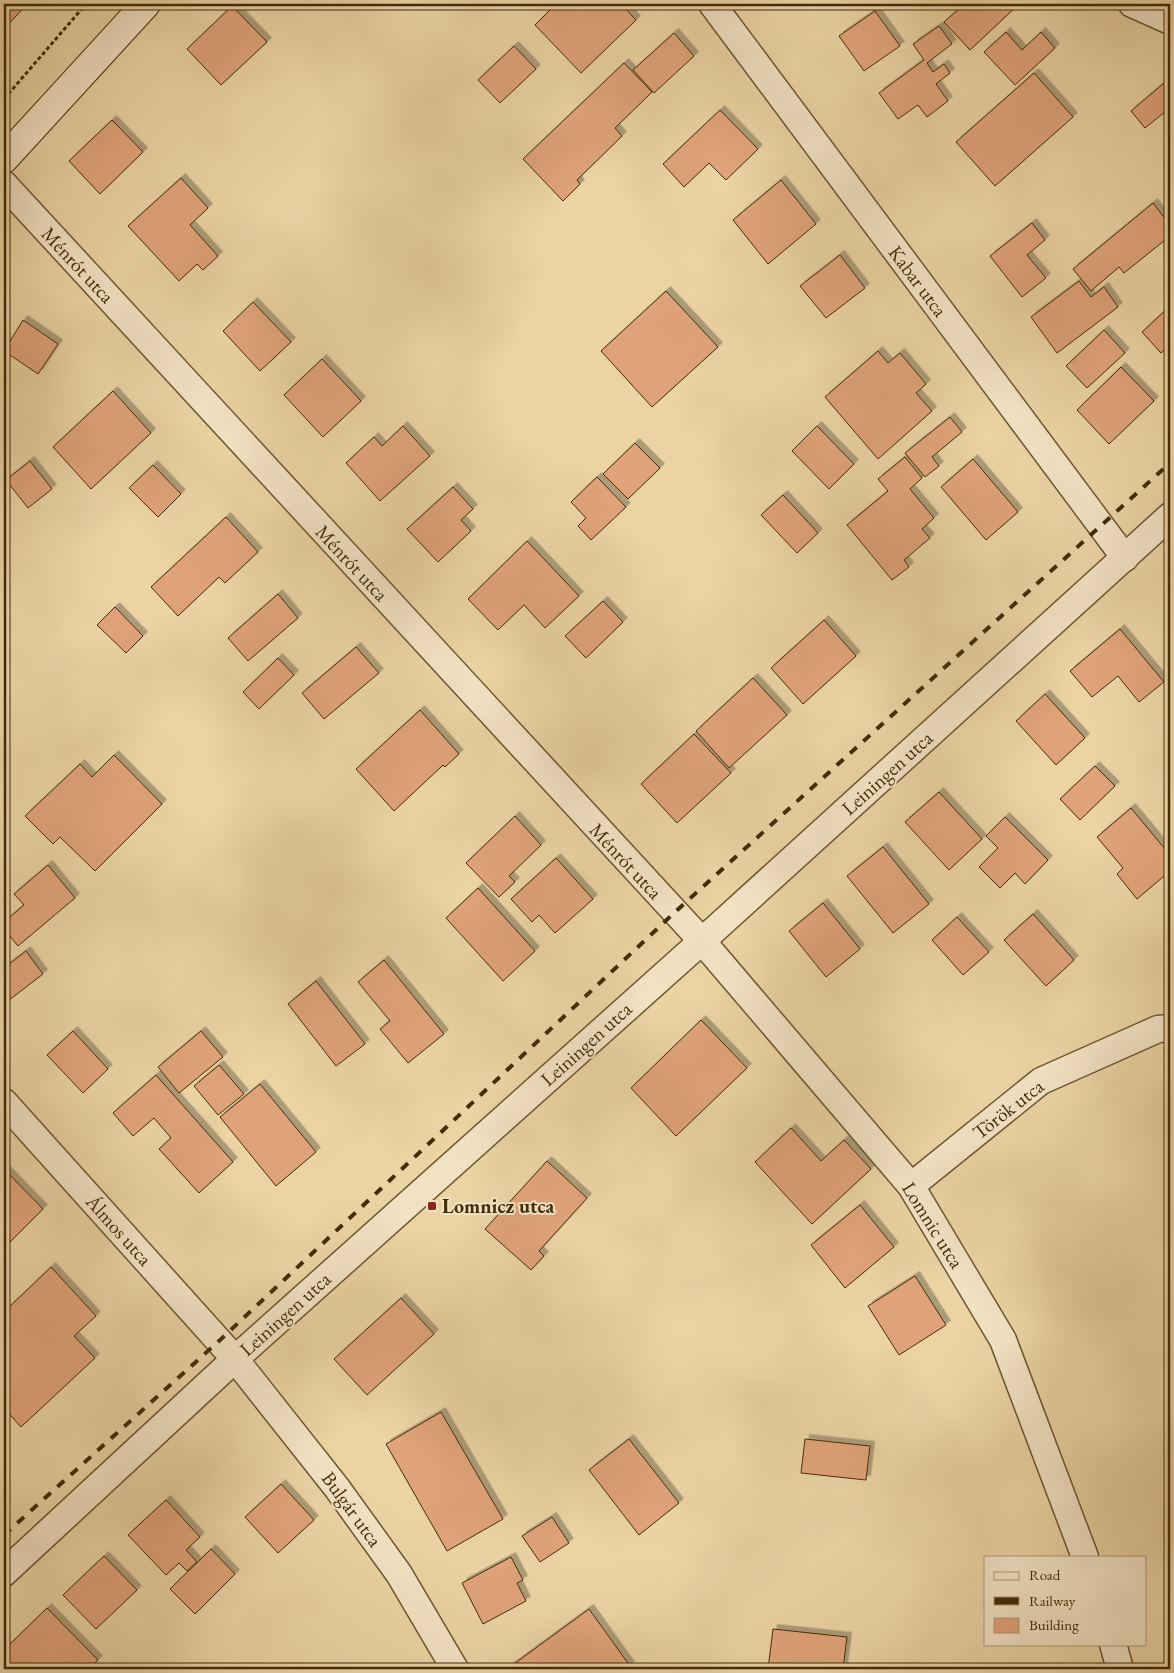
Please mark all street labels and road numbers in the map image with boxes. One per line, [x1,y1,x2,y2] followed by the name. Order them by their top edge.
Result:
[36,221,120,309] street label: Ménrót utca
[883,240,953,322] street label: Kabar utca
[310,519,394,607] street label: Ménrót utca
[836,725,938,821] street label: Leiningen utca
[584,817,668,905] street label: Ménrót utca
[535,996,637,1092] street label: Leiningen utca
[967,1073,1049,1145] street label: Török utca
[896,1177,970,1273] street label: Lomnic utca
[79,1188,158,1271] street label: Álmos utca
[234,1266,336,1362] street label: Leiningen utca
[316,1466,388,1552] street label: Bulgár utca

